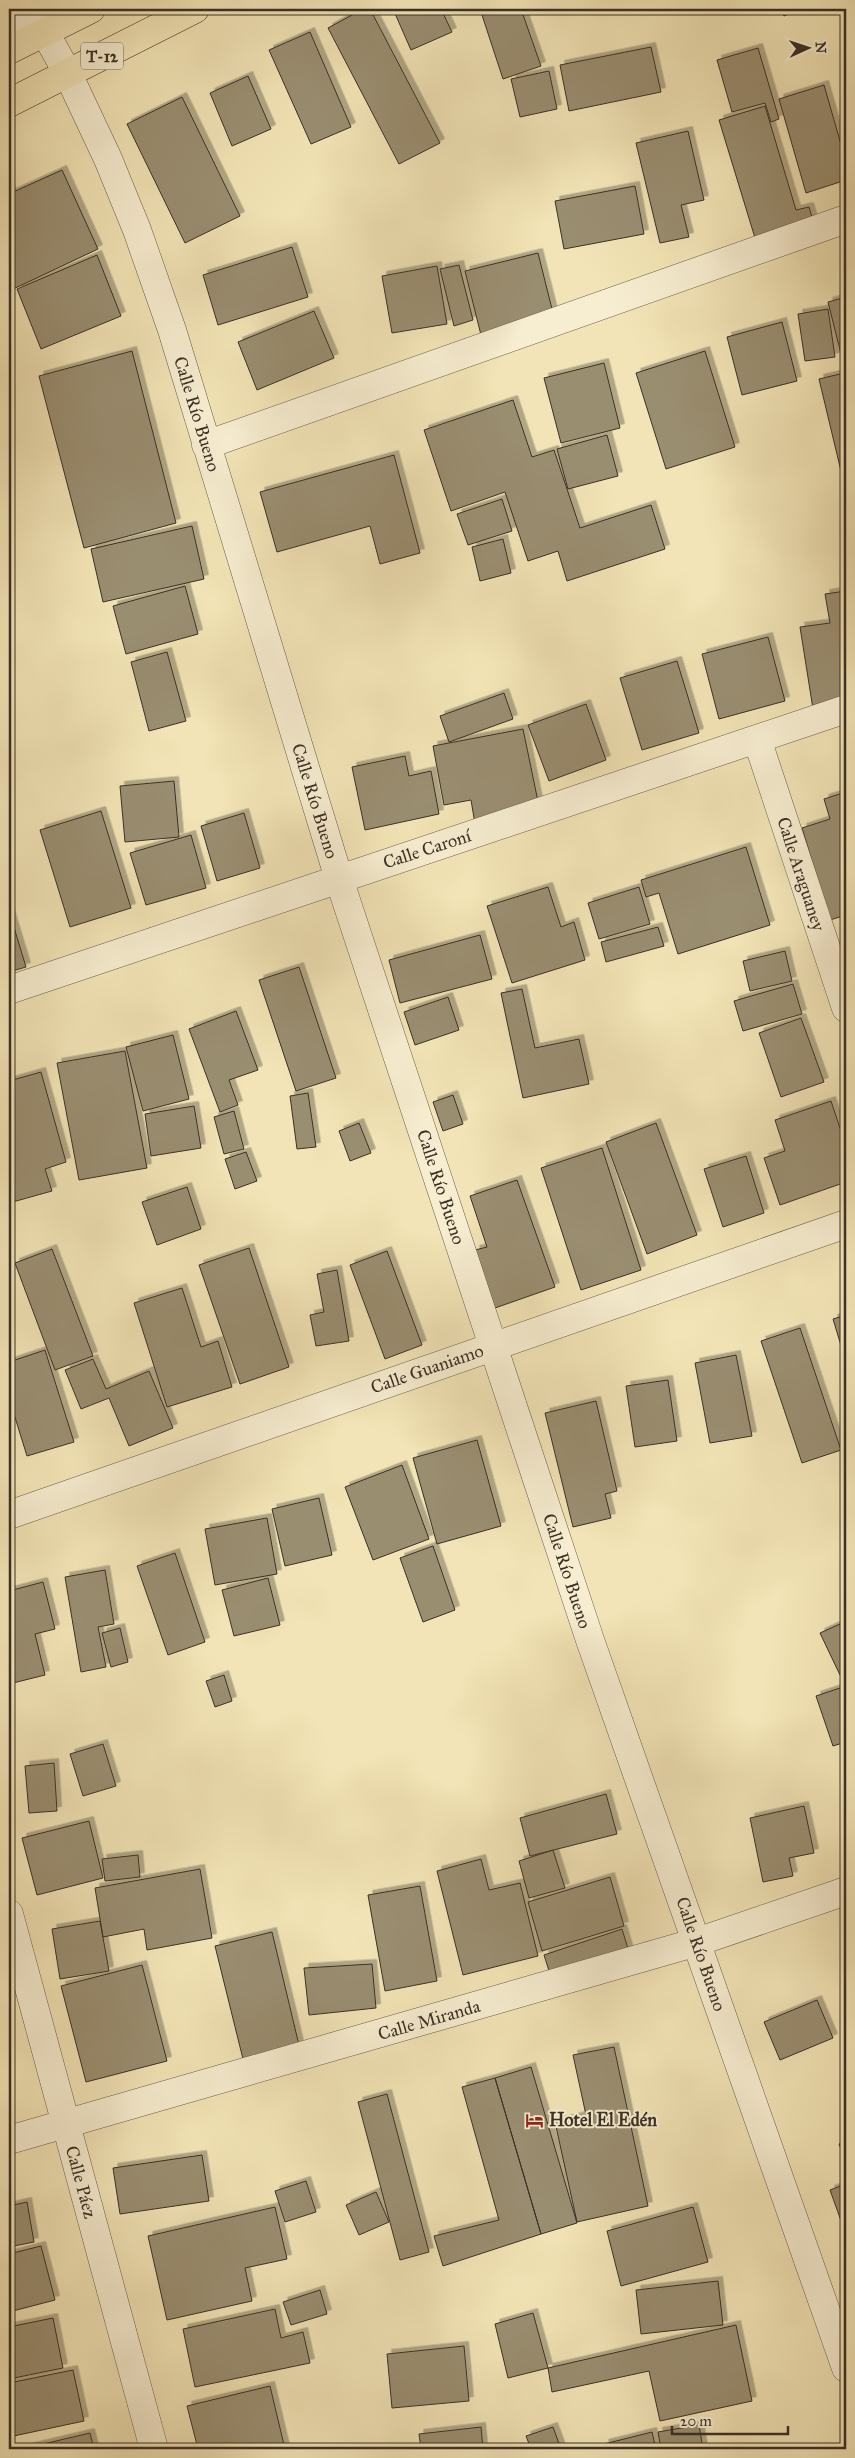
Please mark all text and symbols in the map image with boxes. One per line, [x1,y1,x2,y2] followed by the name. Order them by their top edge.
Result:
[782,22,832,72] north arrow
[812,41,829,54] text: N
[81,42,123,70] road number: T-12
[169,354,225,474] street label: Calle Río Bueno
[287,741,343,861] street label: Calle Río Bueno
[771,814,830,935] street label: Calle Araguaney
[380,824,475,874] street label: Calle Caroní
[412,1127,470,1247] street label: Calle Río Bueno
[368,1339,486,1399] street label: Calle Guaniamo
[538,1511,596,1631] street label: Calle Río Bueno
[671,1894,731,2014] street label: Calle Río Bueno
[375,1995,483,2045] street label: Calle Miranda
[549,2109,657,2131] place label: Hotel El Edén
[525,2110,545,2130] hotel icon: Hotel El Edén
[61,2143,101,2221] street label: Calle Páez
[672,2403,789,2435] scale bar
[680,2412,712,2430] text: 20 m

